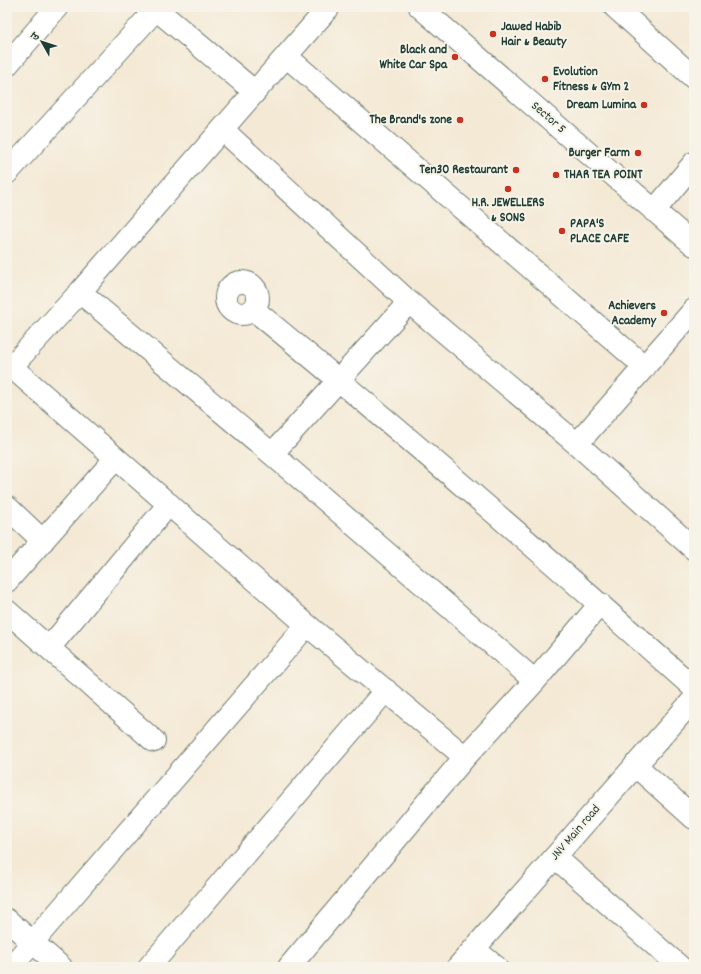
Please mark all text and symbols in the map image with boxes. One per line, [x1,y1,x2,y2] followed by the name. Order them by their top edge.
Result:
[501,18,567,52] place label: Jawed Habib Hair & Beauty
[22,22,62,62] north arrow
[27,29,44,45] text: उ
[488,29,498,39] marker: Jawed Habib Hair & Beauty
[380,41,448,75] place label: Black and White Car Spa
[450,52,460,62] marker: Black and White Car Spa
[553,63,630,97] place label: Evolution Fitness & GYm 2
[540,74,550,84] marker: Evolution Fitness & GYm 2
[566,96,637,115] place label: Dream Lumina
[526,97,570,139] street label: Sector 5
[639,100,649,110] marker: Dream Lumina
[370,111,452,130] place label: The Brand's zone
[455,115,465,125] marker: The Brand's zone
[569,144,630,163] place label: Burger Farm
[633,148,643,158] marker: Burger Farm
[419,161,508,180] place label: Ten30 Restaurant
[511,165,521,175] marker: Ten30 Restaurant
[564,166,643,185] place label: THAR TEA POINT
[551,170,561,180] marker: THAR TEA POINT
[503,184,513,194] marker: H.R. JEWELLERS & SONS
[472,194,545,228] place label: H.R. JEWELLERS & SONS
[570,215,630,249] place label: PAPA'S PLACE CAFE
[557,226,567,236] marker: PAPA'S PLACE CAFE
[608,297,657,331] place label: Achievers Academy
[659,308,669,318] marker: Achievers Academy
[546,801,606,865] street label: JNV Main road

